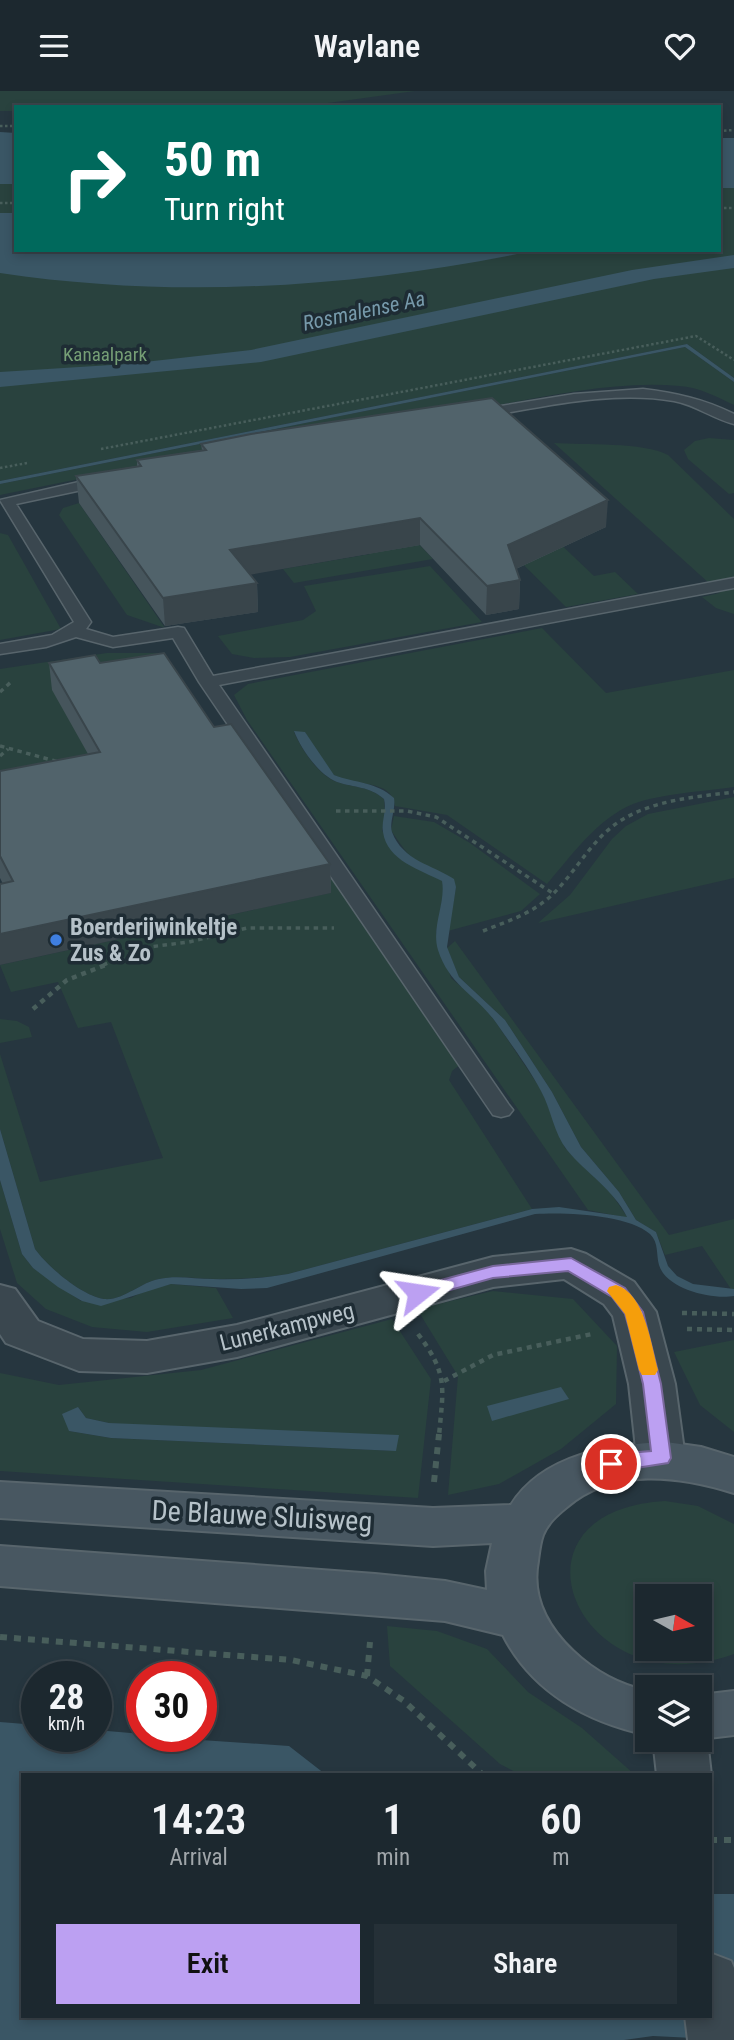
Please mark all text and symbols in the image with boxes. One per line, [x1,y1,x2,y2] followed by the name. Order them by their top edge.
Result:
[35,27,73,65] icon: menu
[314,27,420,65] text: Waylane
[661,27,699,65] icon: heart
[164,131,261,188] text: 50 m
[49,133,140,224] icon: right
[164,190,285,228] text: Turn right
[301,286,427,336] water label: Rosmalense Aa
[63,343,147,366] park label: Kanaalpark
[70,914,237,967] place label: Boerderijwinkeltje Zus & Zo
[48,932,64,948] marker: Boerderijwinkeltje Zus & Zo
[381,1256,455,1330] position arrow
[217,1297,357,1357] street label: Lunerkampweg
[581,1434,641,1494] pin
[592,1445,630,1483] icon: arrive
[151,1494,373,1538] street label: De Blauwe Sluisweg
[635,1584,712,1661] north arrow
[635,1584,712,1752] map controls
[126,1661,217,1752] speed limit sign: 30
[635,1675,712,1752] button: layers
[49,1677,84,1718] text: 28
[48,1713,85,1734] text: km/h
[151,1795,246,1844] text: 14:23
[383,1795,404,1844] text: 1
[540,1795,582,1844] text: 60
[169,1844,228,1871] text: Arrival
[376,1844,410,1871] text: min
[552,1844,570,1871] text: m
[56,1924,360,2004] button: Exit
[374,1924,677,2004] button: Share

